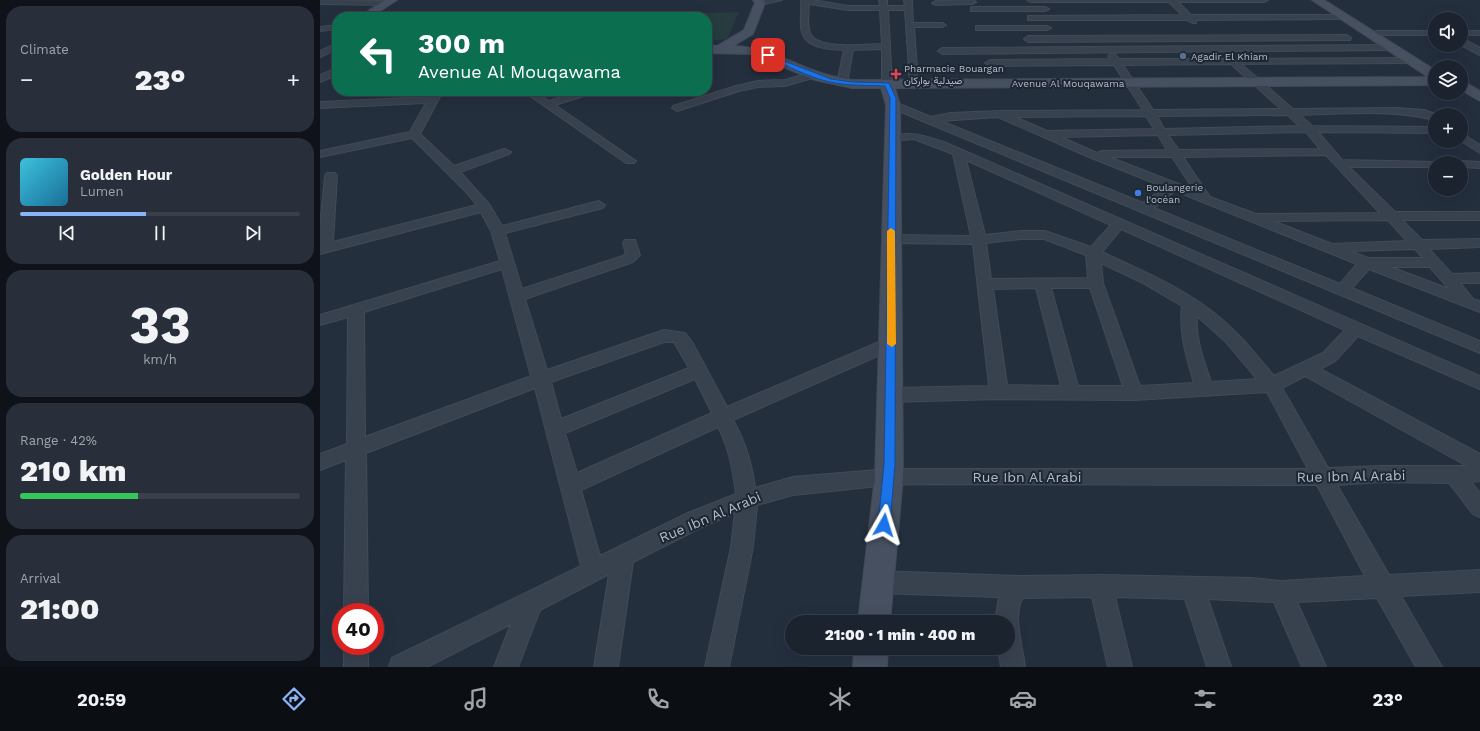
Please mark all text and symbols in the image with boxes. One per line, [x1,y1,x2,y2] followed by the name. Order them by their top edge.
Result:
[1428,12,1468,196] map controls
[1428,12,1468,52] button: sound
[418,27,505,60] text: 300 m
[352,28,404,80] icon: left
[751,38,785,72] pin
[20,42,69,57] text: Climate
[757,44,779,66] icon: arrive
[1178,51,1188,61] marker: Agadir El Khiam
[1191,51,1268,62] place label: Agadir El Khiam
[1428,60,1468,100] button: layers
[418,61,621,82] text: Avenue Al Mouqawama
[134,62,186,97] text: 23°
[904,63,1004,87] place label: Pharmacie Bouargan صيدلية بواركان
[20,67,33,92] text: −
[287,67,300,92] text: +
[891,69,901,79] marker: Pharmacie Bouargan صيدلية بواركان
[1012,78,1125,89] street label: Avenue Al Mouqawama
[1428,108,1468,148] button: +
[1428,156,1468,196] button: −
[80,166,172,184] text: Golden Hour
[1146,182,1203,205] place label: Boulangerie l'océan
[80,184,124,199] text: Lumen
[1133,188,1143,198] marker: Boulangerie l'océan
[56,222,78,244] icon: previous
[149,222,171,244] icon: pause
[242,222,264,244] icon: next
[129,295,191,356] text: 33
[143,352,177,367] text: km/h
[20,433,97,448] text: Range · 42%
[20,453,126,488] text: 210 km
[1296,467,1406,485] street label: Rue Ibn Al Arabi
[973,469,1081,485] street label: Rue Ibn Al Arabi
[657,488,763,546] street label: Rue Ibn Al Arabi
[863,504,905,546] position arrow
[20,571,61,586] text: Arrival
[20,591,100,626] text: 21:00
[332,603,384,655] speed limit sign: 40
[825,626,975,644] text: 21:00 · 1 min · 400 m
[280,685,308,713] icon: directions
[462,685,490,713] icon: music
[644,685,672,713] icon: phone
[826,685,854,713] icon: climate
[1009,685,1037,713] icon: car
[1191,685,1219,713] icon: filters
[77,689,126,710] text: 20:59
[1373,689,1403,710] text: 23°

